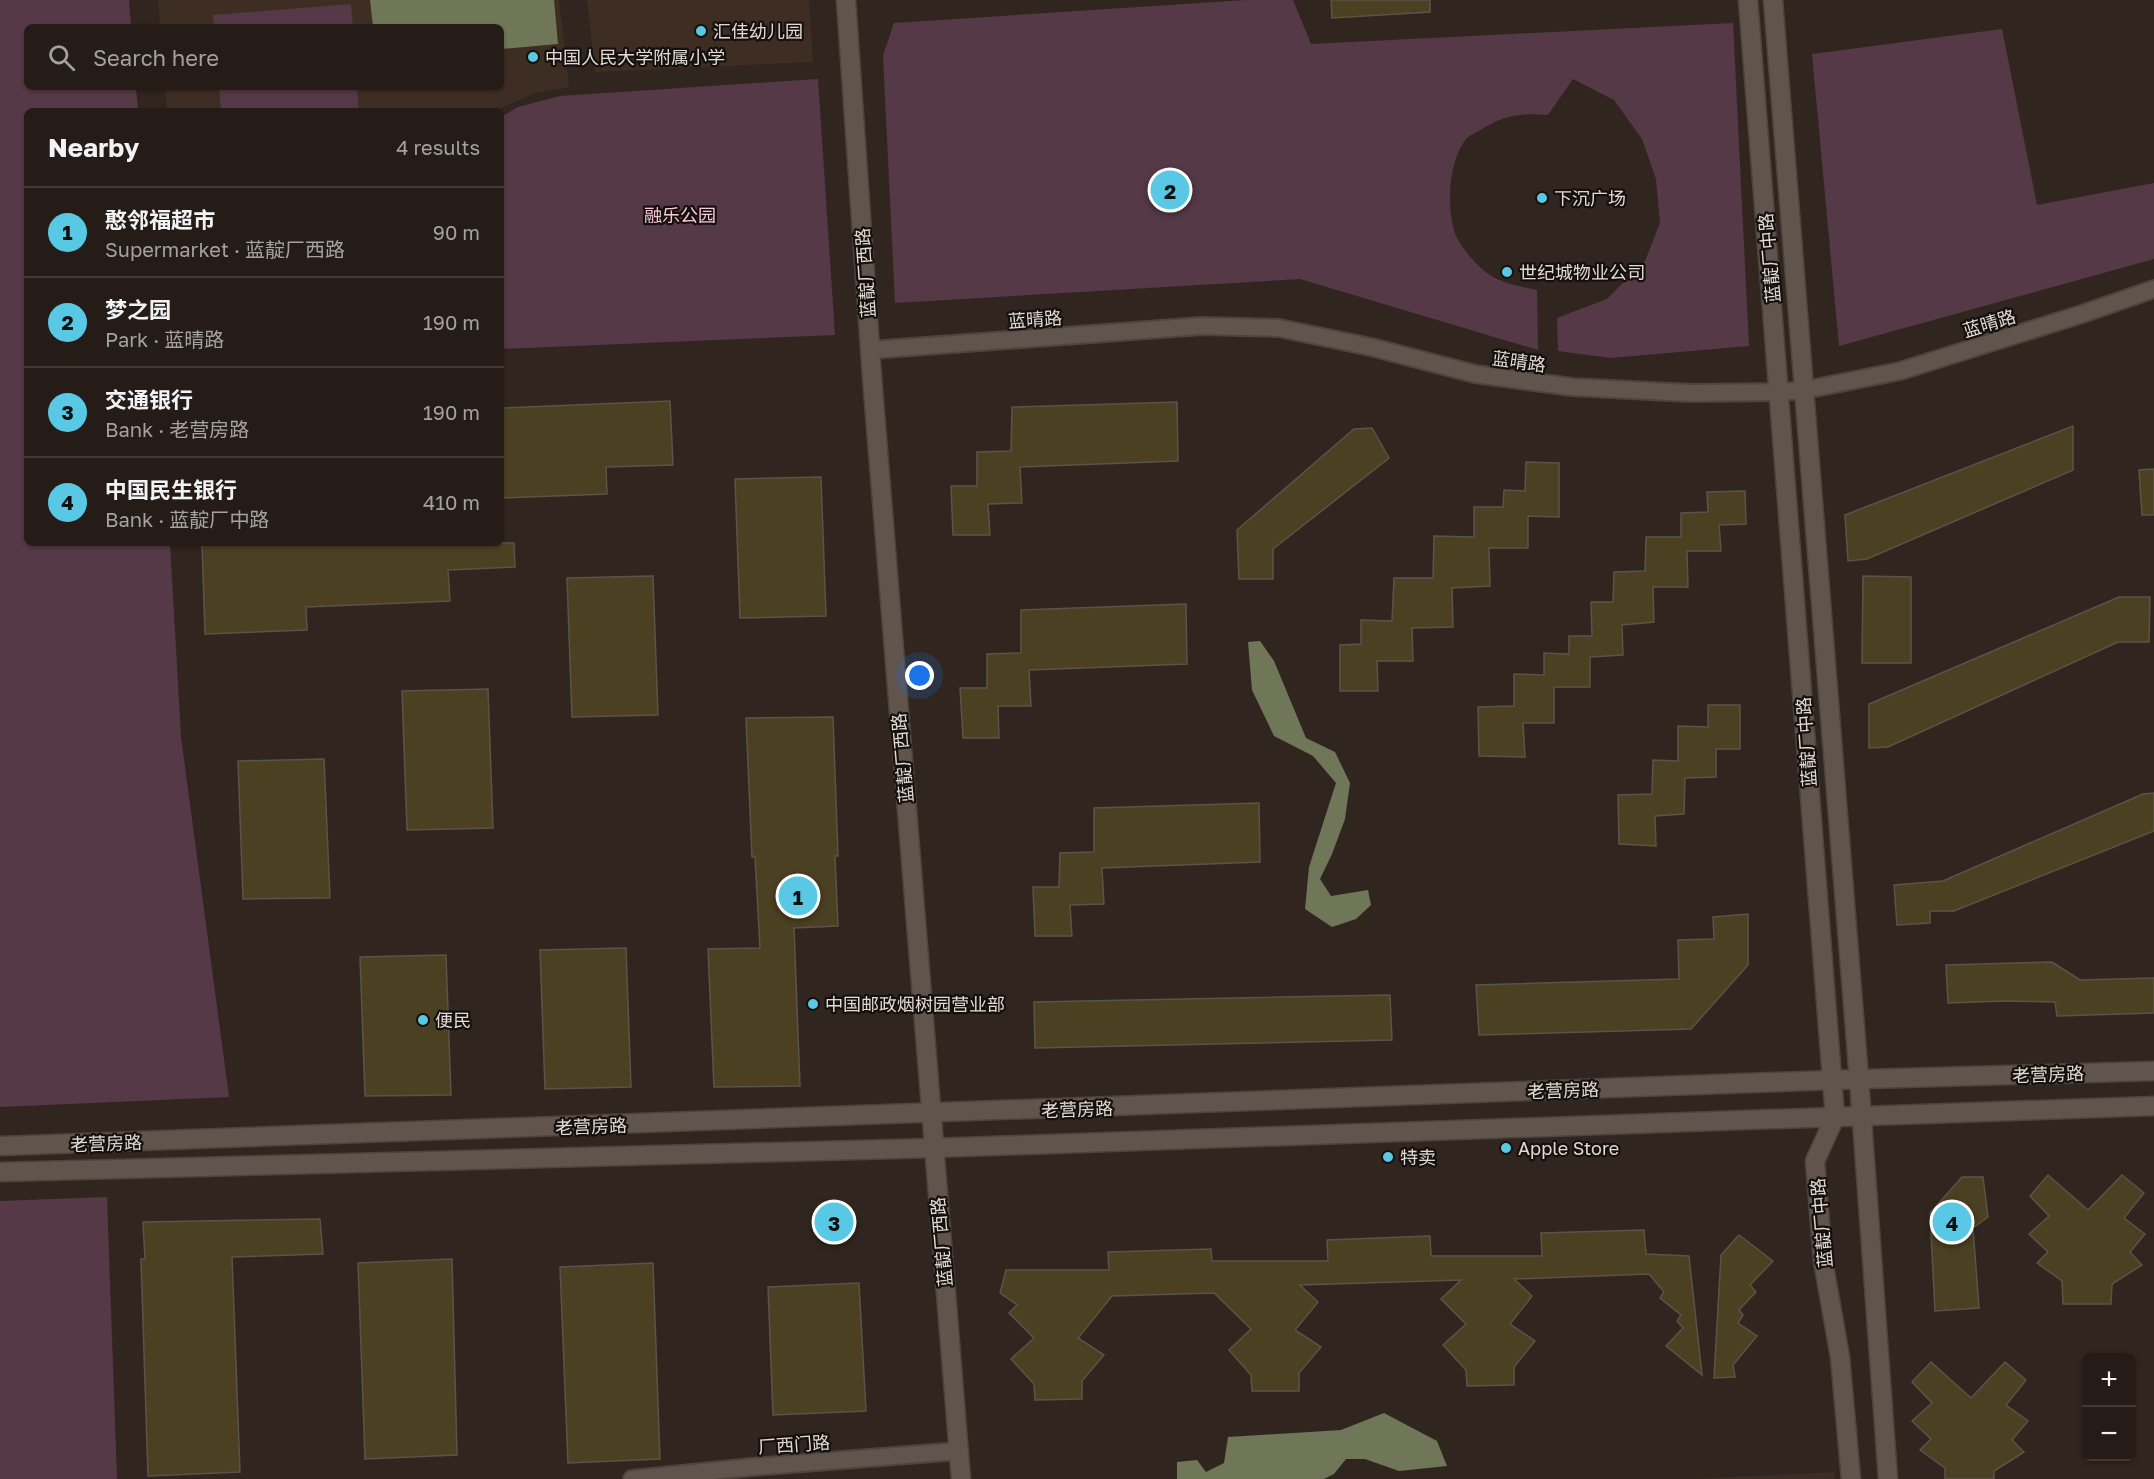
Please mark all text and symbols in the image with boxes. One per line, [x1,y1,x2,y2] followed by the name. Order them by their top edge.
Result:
[713,20,803,42] place label: 汇佳幼儿园
[24,24,504,90] search box
[694,24,708,38] marker: 汇佳幼儿园
[45,41,78,74] icon: search
[93,44,219,71] text: Search here
[545,46,725,68] place label: 中国人民大学附属小学
[526,50,540,64] marker: 中国人民大学附属小学
[48,132,139,163] text: Nearby
[396,135,480,159] text: 4 results
[1150,168,1190,213] pin: 2
[1554,187,1626,209] place label: 下沉广场
[1535,191,1549,205] marker: 下沉广场
[644,204,716,226] park label: 融乐公园
[105,206,215,233] text: 憨邻福超市
[1754,212,1784,304] street label: 蓝靛厂中路
[62,220,73,244] text: 1
[433,220,480,244] text: 90 m
[851,227,879,319] street label: 蓝靛厂西路
[105,237,345,261] text: Supermarket · 蓝靛厂西路
[1519,261,1645,283] place label: 世纪城物业公司
[1500,265,1514,279] marker: 世纪城物业公司
[105,296,171,323] text: 梦之园
[1960,305,2018,341] street label: 蓝晴路
[1007,306,1063,332] street label: 蓝晴路
[61,310,74,334] text: 2
[423,310,480,334] text: 190 m
[105,327,224,351] text: Park · 蓝晴路
[1491,346,1547,376] street label: 蓝晴路
[105,386,193,413] text: 交通银行
[61,400,74,424] text: 3
[423,400,480,424] text: 190 m
[105,417,249,441] text: Bank · 老营房路
[105,476,237,503] text: 中国民生银行
[61,490,74,514] text: 4
[423,490,480,514] text: 410 m
[105,507,269,531] text: Bank · 蓝靛厂中路
[905,661,934,690] your location
[1792,696,1820,788] street label: 蓝靛厂中路
[887,712,917,804] street label: 蓝靛厂西路
[778,874,818,918] pin: 1
[825,993,1005,1015] place label: 中国邮政烟树园营业部
[806,997,820,1011] marker: 中国邮政烟树园营业部
[435,1009,471,1031] place label: 便民
[416,1013,430,1027] marker: 便民
[2012,1062,2084,1086] street label: 老营房路
[1527,1078,1599,1102] street label: 老营房路
[1041,1097,1113,1121] street label: 老营房路
[555,1114,627,1138] street label: 老营房路
[70,1131,142,1155] street label: 老营房路
[1518,1137,1619,1159] place label: Apple Store
[1499,1141,1513,1155] marker: Apple Store
[1400,1146,1436,1168] place label: 特卖
[1381,1150,1395,1164] marker: 特卖
[1806,1177,1836,1269] street label: 蓝靛厂中路
[926,1196,956,1288] street label: 蓝靛厂西路
[814,1200,854,1244] pin: 3
[1932,1200,1972,1244] pin: 4
[2082,1353,2136,1461] map controls
[2082,1353,2136,1407] button: +
[2082,1407,2136,1461] button: −
[757,1431,831,1457] street label: 厂西门路

